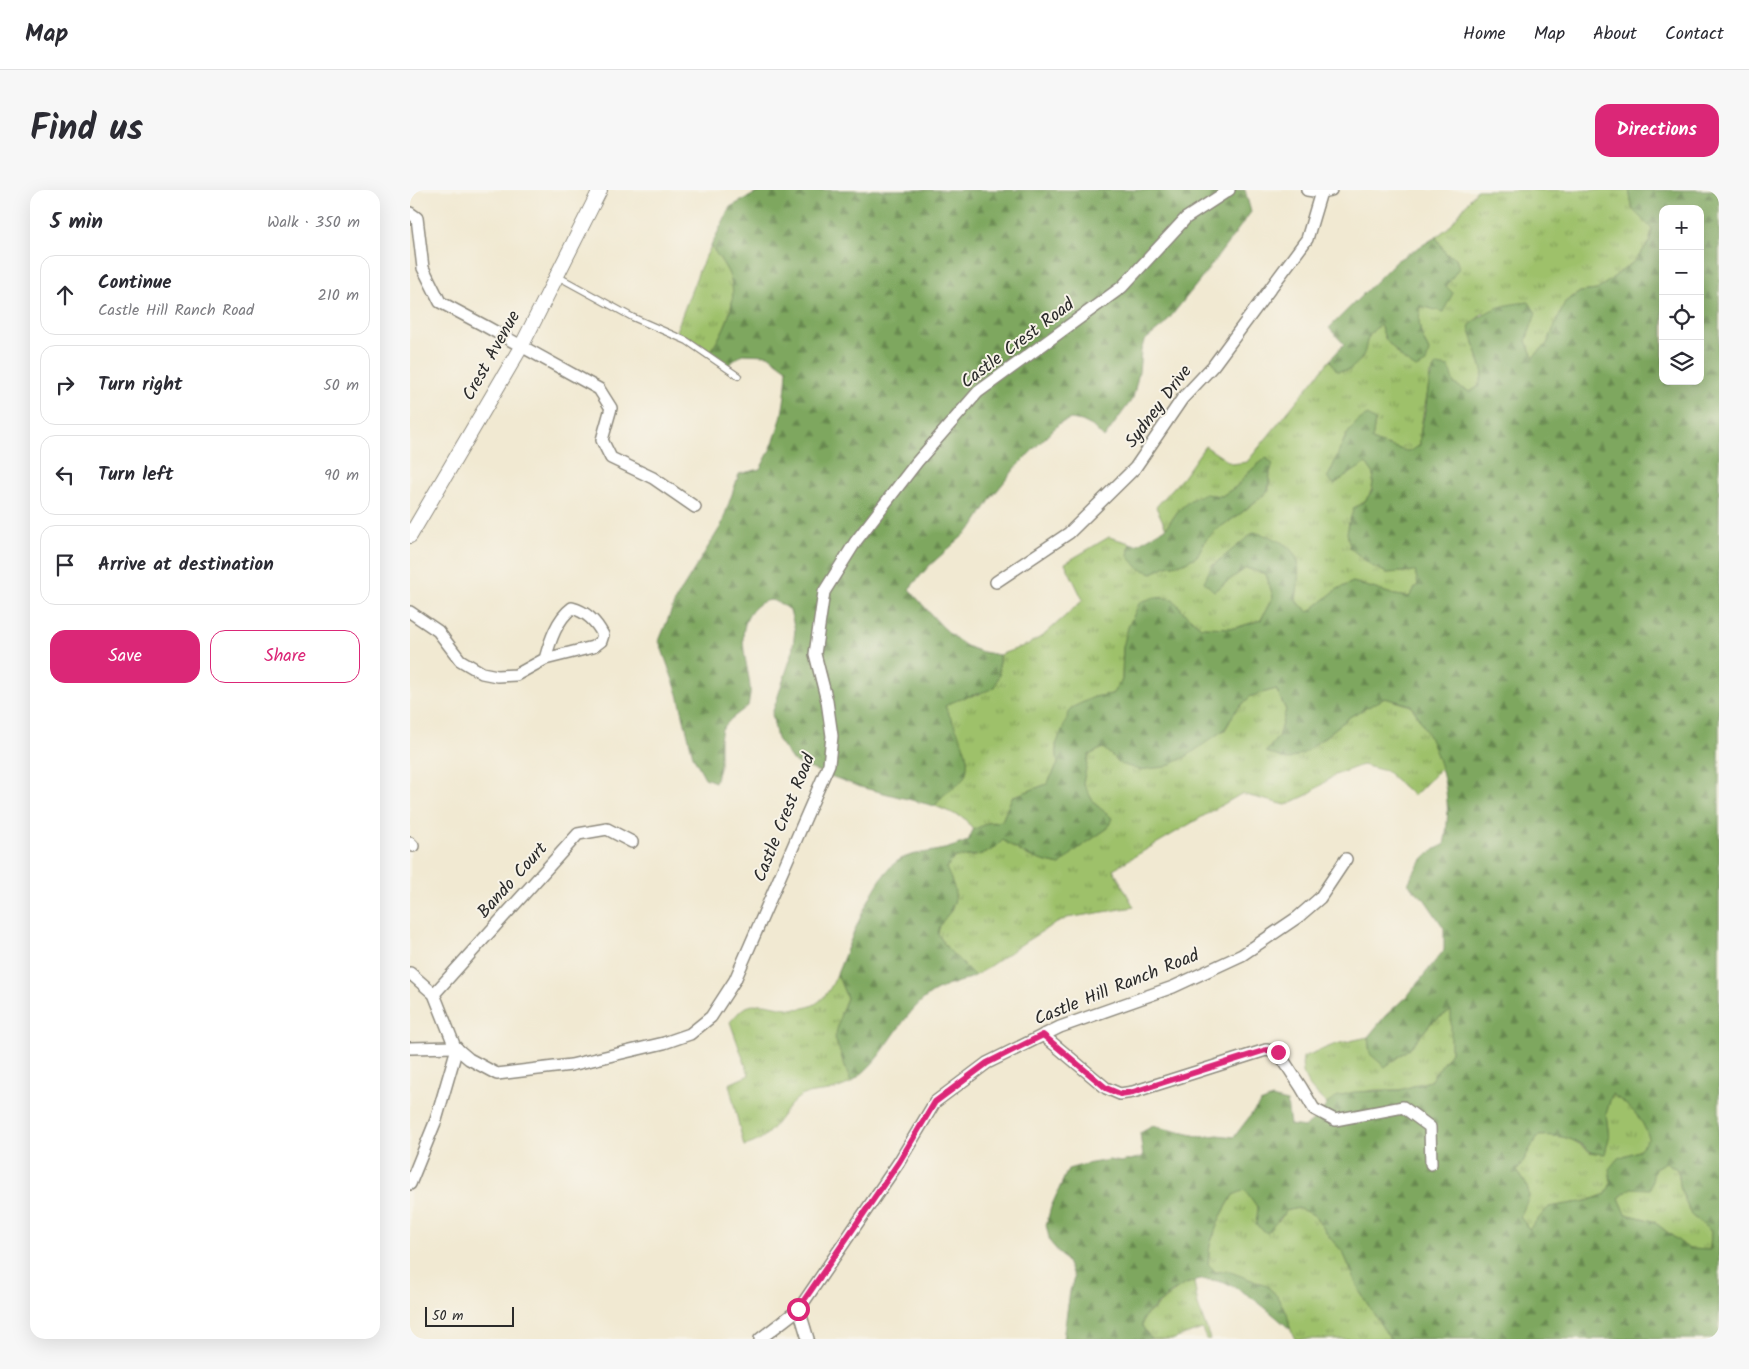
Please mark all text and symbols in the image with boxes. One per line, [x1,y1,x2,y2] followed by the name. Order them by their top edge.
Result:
[25,15,68,54] text: Map
[1463,20,1506,49] text: Home
[1534,20,1565,49] text: Map
[1593,20,1637,49] text: About
[1665,20,1724,49] text: Contact
[30,102,143,158] text: Find us
[1595,104,1719,157] button: Directions
[1659,205,1704,385] map controls
[1659,205,1704,250] button: +
[50,206,103,239] text: 5 min
[267,210,360,235] text: Walk · 350 m
[1659,250,1704,295] button: −
[98,268,171,298] text: Continue
[51,281,79,309] icon: ahead
[318,283,359,308] text: 210 m
[955,291,1082,397] street label: Castle Crest Road
[1659,295,1704,340] button: locate
[98,298,254,323] text: Castle Hill Ranch Road
[455,305,529,407] street label: Crest Avenue
[1659,340,1704,385] button: layers
[1118,359,1200,455] street label: Sydney Drive
[98,370,183,400] text: Turn right
[51,371,79,399] icon: right
[323,373,359,398] text: 50 m
[98,460,173,490] text: Turn left
[51,461,79,489] icon: left
[324,463,359,488] text: 90 m
[98,550,274,580] text: Arrive at destination
[51,551,79,579] icon: arrive
[50,630,200,683] button: Save
[210,630,360,683] button: Share
[746,748,824,887] street label: Castle Crest Road
[471,835,556,926] street label: Bando Court
[1030,941,1205,1034] street label: Castle Hill Ranch Road
[1267,1041,1290,1064] route end
[787,1298,810,1321] route start
[425,1304,514,1327] scale bar
[432,1305,463,1327] text: 50 m

